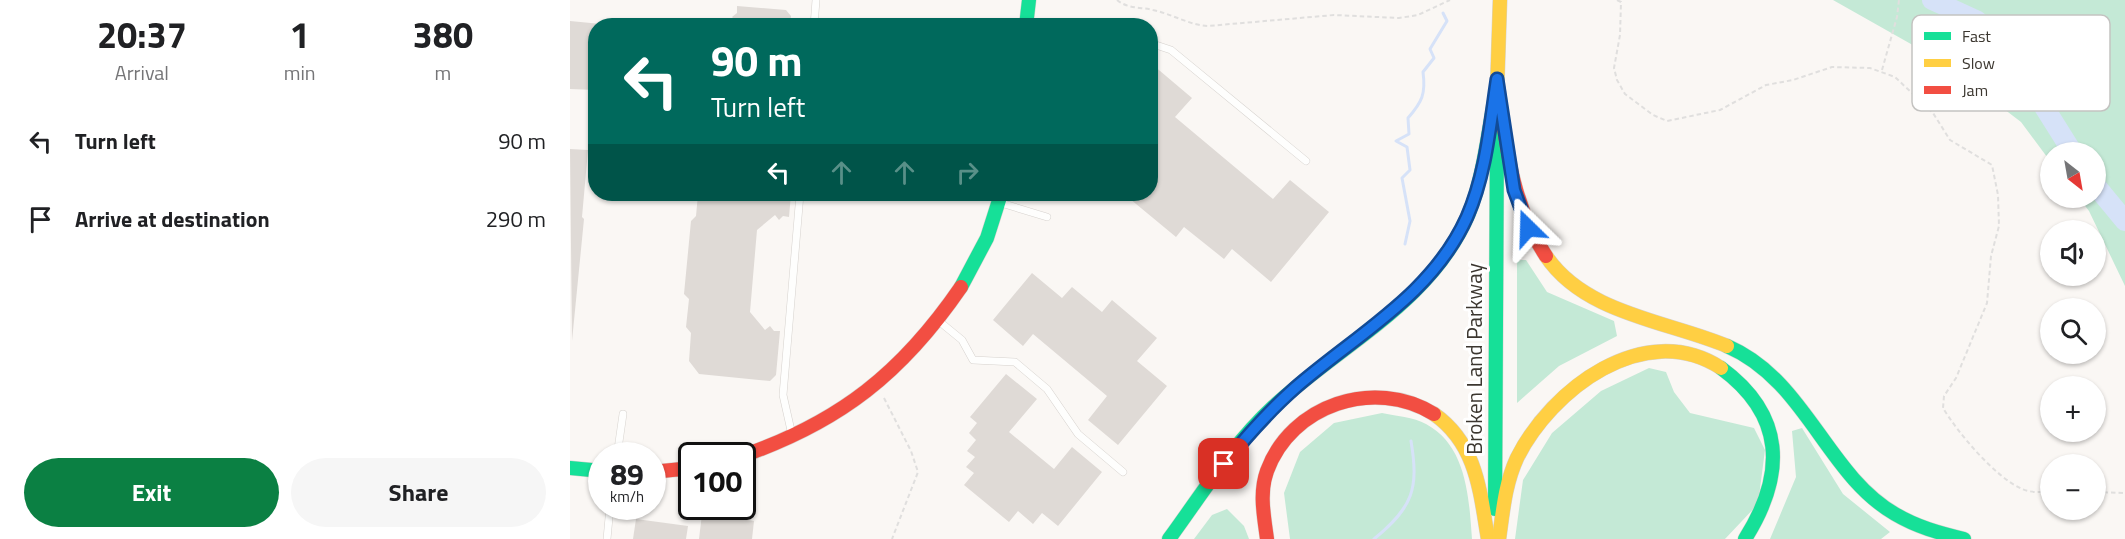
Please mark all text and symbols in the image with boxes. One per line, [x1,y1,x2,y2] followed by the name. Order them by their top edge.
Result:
[97,7,187,62] text: 20:37
[290,7,310,62] text: 1
[413,7,473,62] text: 380
[1912,15,2110,111] legend
[1962,24,1991,48] text: Fast
[711,28,803,92] text: 90 m
[612,42,690,120] icon: left
[1962,51,1995,75] text: Slow
[115,57,169,88] text: Arrival
[284,57,316,88] text: min
[434,57,451,88] text: m
[1962,78,1988,102] text: Jam
[711,86,805,127] text: Turn left
[75,124,156,158] text: Turn left
[498,124,546,158] text: 90 m
[24,125,57,158] icon: left
[2040,142,2106,208] north arrow
[2040,142,2106,520] map controls
[762,156,795,189] icon: left
[825,156,858,189] icon: ahead
[888,156,921,189] icon: ahead
[951,156,984,189] icon: right
[1496,196,1560,260] position arrow
[75,202,270,236] text: Arrive at destination
[486,202,546,236] text: 290 m
[24,203,57,236] icon: arrive
[2040,220,2106,286] button: sound
[1458,263,1490,455] street label: Broken Land Parkway
[2040,298,2106,364] button: search
[2040,376,2106,442] button: +
[1198,438,1249,489] pin
[678,442,756,520] speed limit sign: 100
[1207,447,1240,480] icon: arrive
[610,451,644,497] text: 89
[2040,454,2106,520] button: −
[24,458,279,527] button: Exit
[291,458,546,527] button: Share
[610,485,644,508] text: km/h

